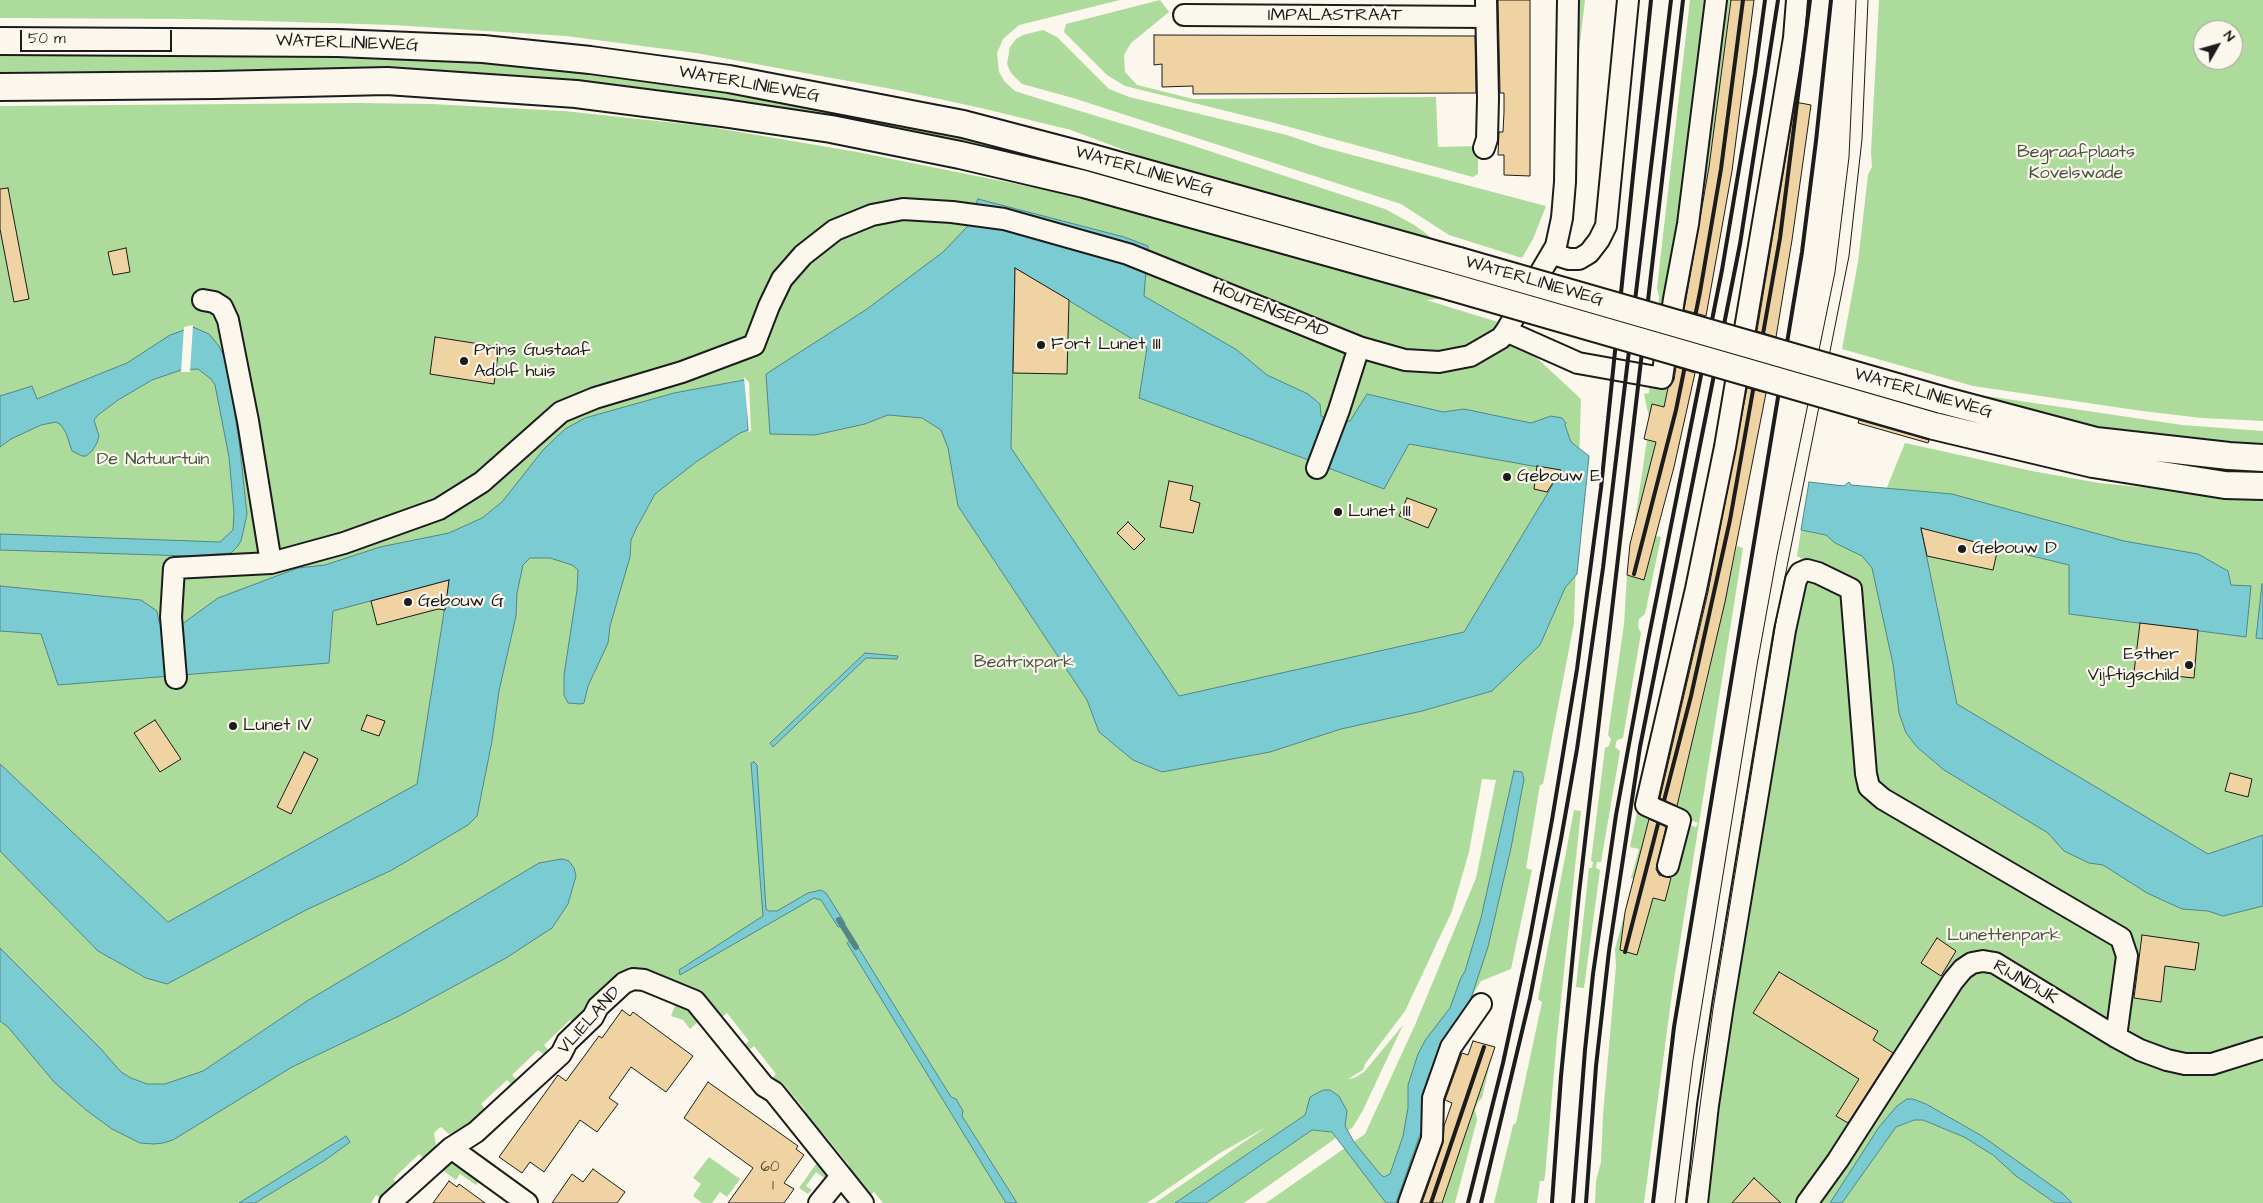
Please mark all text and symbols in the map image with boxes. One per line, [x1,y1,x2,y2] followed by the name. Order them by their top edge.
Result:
[1268,5,1402,27] street label: IMPALASTRAAT
[22,20,175,52] scale bar
[2193,20,2243,70] north arrow
[2218,27,2240,46] text: N
[28,28,66,49] text: 50 m
[275,31,419,57] street label: WATERLINIEWEG
[677,62,821,108] street label: WATERLINIEWEG
[1072,142,1216,202] street label: WATERLINIEWEG
[2017,142,2135,184] park label: Begraafplaats Kovelswade
[1462,252,1606,312] street label: WATERLINIEWEG
[1209,278,1331,344] street label: HOUTENSEPAD
[1051,334,1161,356] place label: Fort Lunet III
[1035,339,1047,351] marker: Fort Lunet III
[474,340,590,382] place label: Prins Gustaaf Adolf huis
[458,355,470,367] marker: Prins Gustaaf Adolf huis
[1851,364,1995,424] street label: WATERLINIEWEG
[97,449,209,471] park label: De Natuurtuin
[1517,466,1601,488] place label: Gebouw E
[1501,471,1513,483] marker: Gebouw E
[1348,501,1411,523] place label: Lunet III
[1332,506,1344,518] marker: Lunet III
[1972,538,2057,560] place label: Gebouw D
[1956,543,1968,555] marker: Gebouw D
[418,591,504,613] place label: Gebouw G
[402,596,414,608] marker: Gebouw G
[2088,644,2179,686] place label: Esther Vijftigschild
[974,652,1074,674] park label: Beatrixpark
[2183,659,2195,671] marker: Esther Vijftigschild
[243,715,312,737] place label: Lunet IV
[227,720,239,732] marker: Lunet IV
[1947,925,2061,947] park label: Lunettenpark
[1989,956,2061,1010] street label: RIJNDIJK
[554,983,626,1059] street label: VLIELAND
[761,1159,779,1177] house number: 60
[772,1178,774,1196] house number: 1

